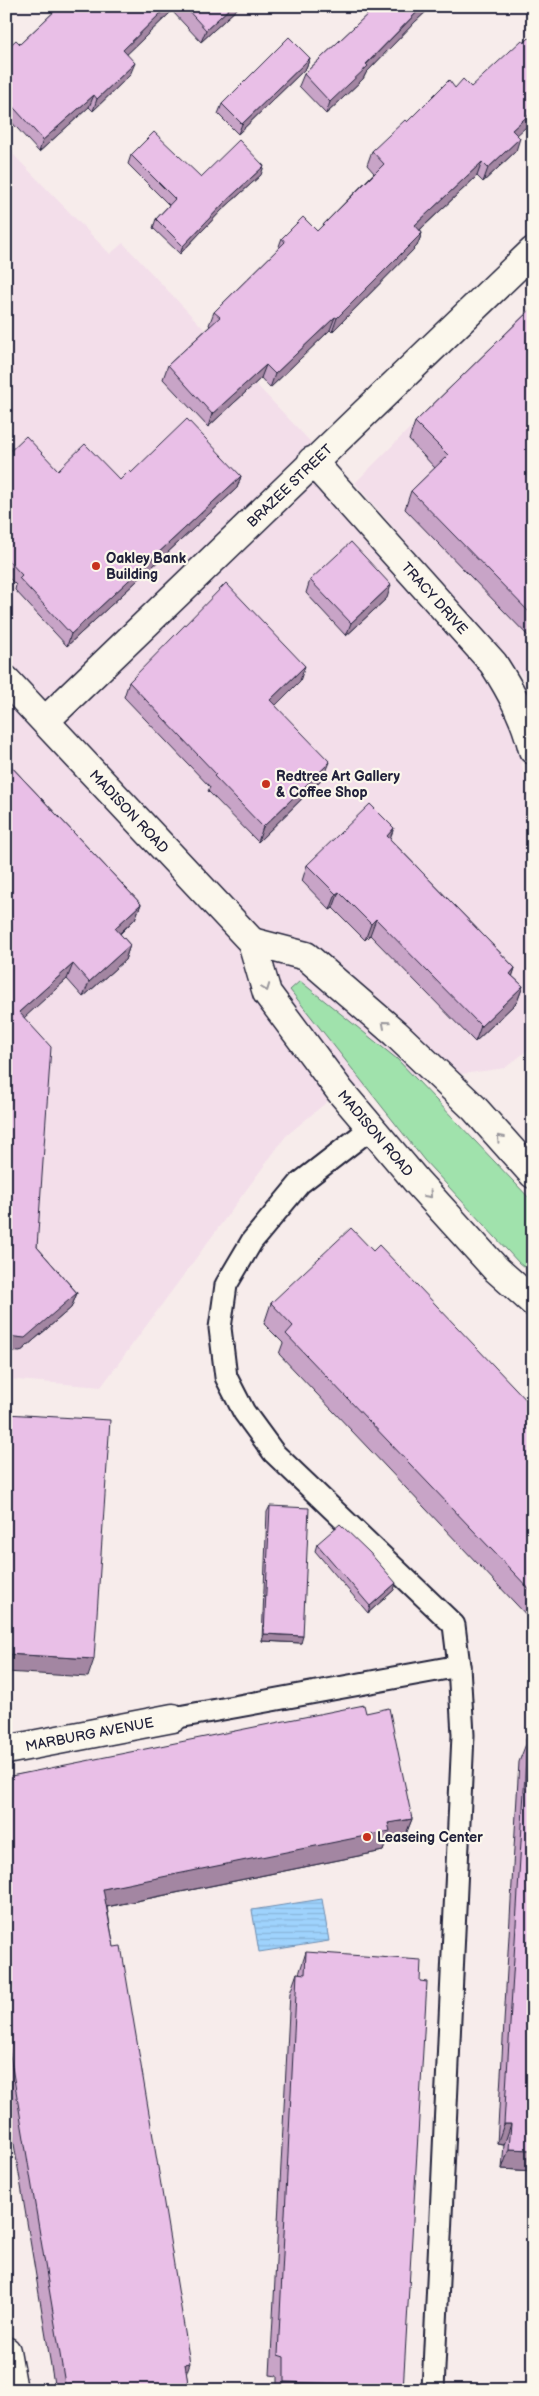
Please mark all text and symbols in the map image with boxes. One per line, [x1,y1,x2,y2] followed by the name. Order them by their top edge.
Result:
[244,440,337,531] street label: BRAZEE STREET
[106,550,187,583] place label: Oakley Bank Building
[398,559,471,638] street label: TRACY DRIVE
[90,560,102,572] marker: Oakley Bank Building
[86,766,172,857] street label: MADISON ROAD
[276,768,400,801] place label: Redtree Art Gallery & Coffee Shop
[260,778,272,790] marker: Redtree Art Gallery & Coffee Shop
[260,984,270,992] one-way arrow
[381,1021,390,1030] one-way arrow
[334,1087,417,1180] street label: MADISON ROAD
[497,1134,506,1143] one-way arrow
[423,1189,432,1198] one-way arrow
[24,1714,155,1755] street label: MARBURG AVENUE
[377,1829,483,1846] place label: Leaseing Center
[361,1831,373,1843] marker: Leaseing Center

